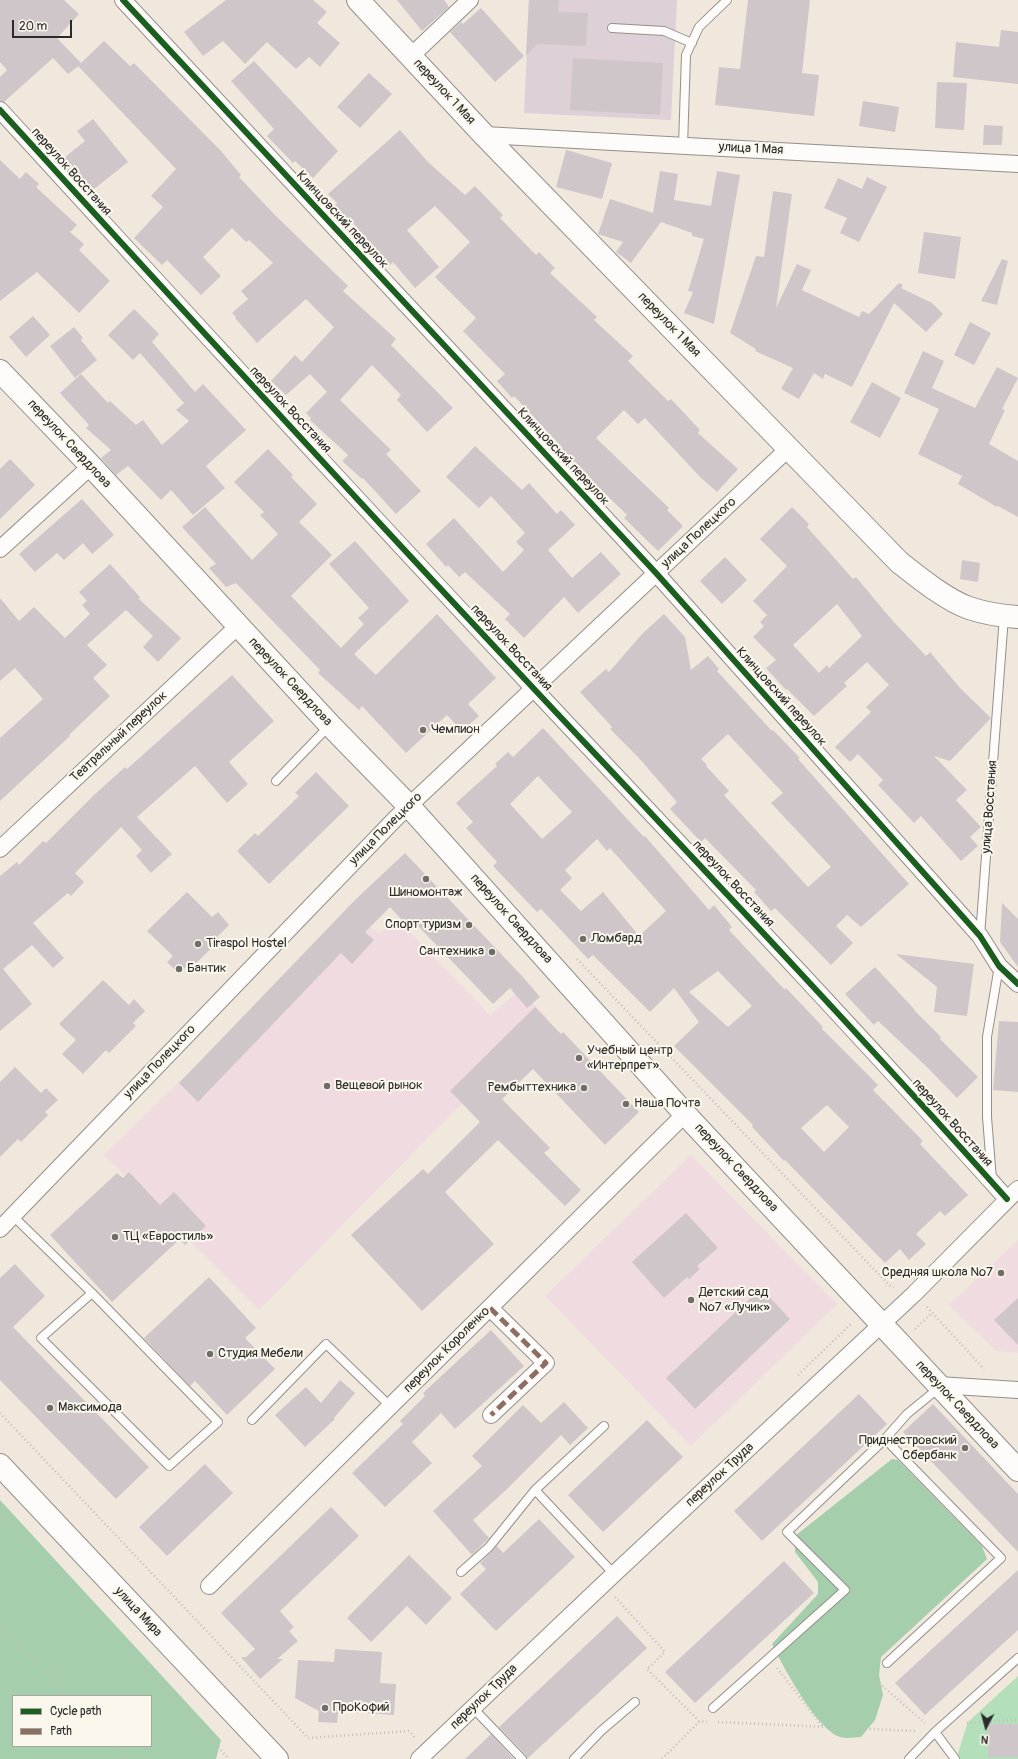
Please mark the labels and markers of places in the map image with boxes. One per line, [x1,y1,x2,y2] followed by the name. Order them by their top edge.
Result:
[431,722,480,738] place label: Чемпион
[418,725,428,735] marker: Чемпион
[421,874,431,884] marker: Шиномонтаж
[390,885,462,901] place label: Шиномонтаж
[385,917,461,933] place label: Спорт туризм
[464,920,474,930] marker: Спорт туризм
[591,931,642,947] place label: Ломбард
[578,934,588,944] marker: Ломбард
[206,936,287,952] place label: Tiraspol Hostel
[193,939,203,949] marker: Tiraspol Hostel
[419,944,484,960] place label: Сантехника
[487,947,497,957] marker: Сантехника
[187,961,226,977] place label: Бантик
[174,964,184,974] marker: Бантик
[587,1043,673,1074] place label: Учебный центр «Интерпрет»
[574,1053,584,1063] marker: Учебный центр «Интерпрет»
[335,1078,423,1094] place label: Вещевой рынок
[488,1080,576,1096] place label: Рембыттехника
[322,1081,332,1091] marker: Вещевой рынок
[579,1083,589,1093] marker: Рембыттехника
[634,1096,700,1112] place label: Наша Почта
[621,1099,631,1109] marker: Наша Почта
[123,1229,213,1245] place label: ТЦ «Евростиль»
[110,1232,120,1242] marker: ТЦ «Евростиль»
[882,1265,993,1281] place label: Средняя школа №7
[996,1268,1006,1278] marker: Средняя школа №7
[699,1285,770,1316] place label: Детский сад №7 «Лучик»
[686,1295,696,1305] marker: Детский сад №7 «Лучик»
[218,1346,303,1362] place label: Студия Мебели
[205,1349,215,1359] marker: Студия Мебели
[58,1400,122,1416] place label: Максимода
[45,1403,55,1413] marker: Максимода
[859,1433,957,1464] place label: Приднестровский Сбербанк
[960,1443,970,1453] marker: Приднестровский Сбербанк
[333,1700,390,1716] place label: ПроКофий
[320,1703,330,1713] marker: ПроКофий

